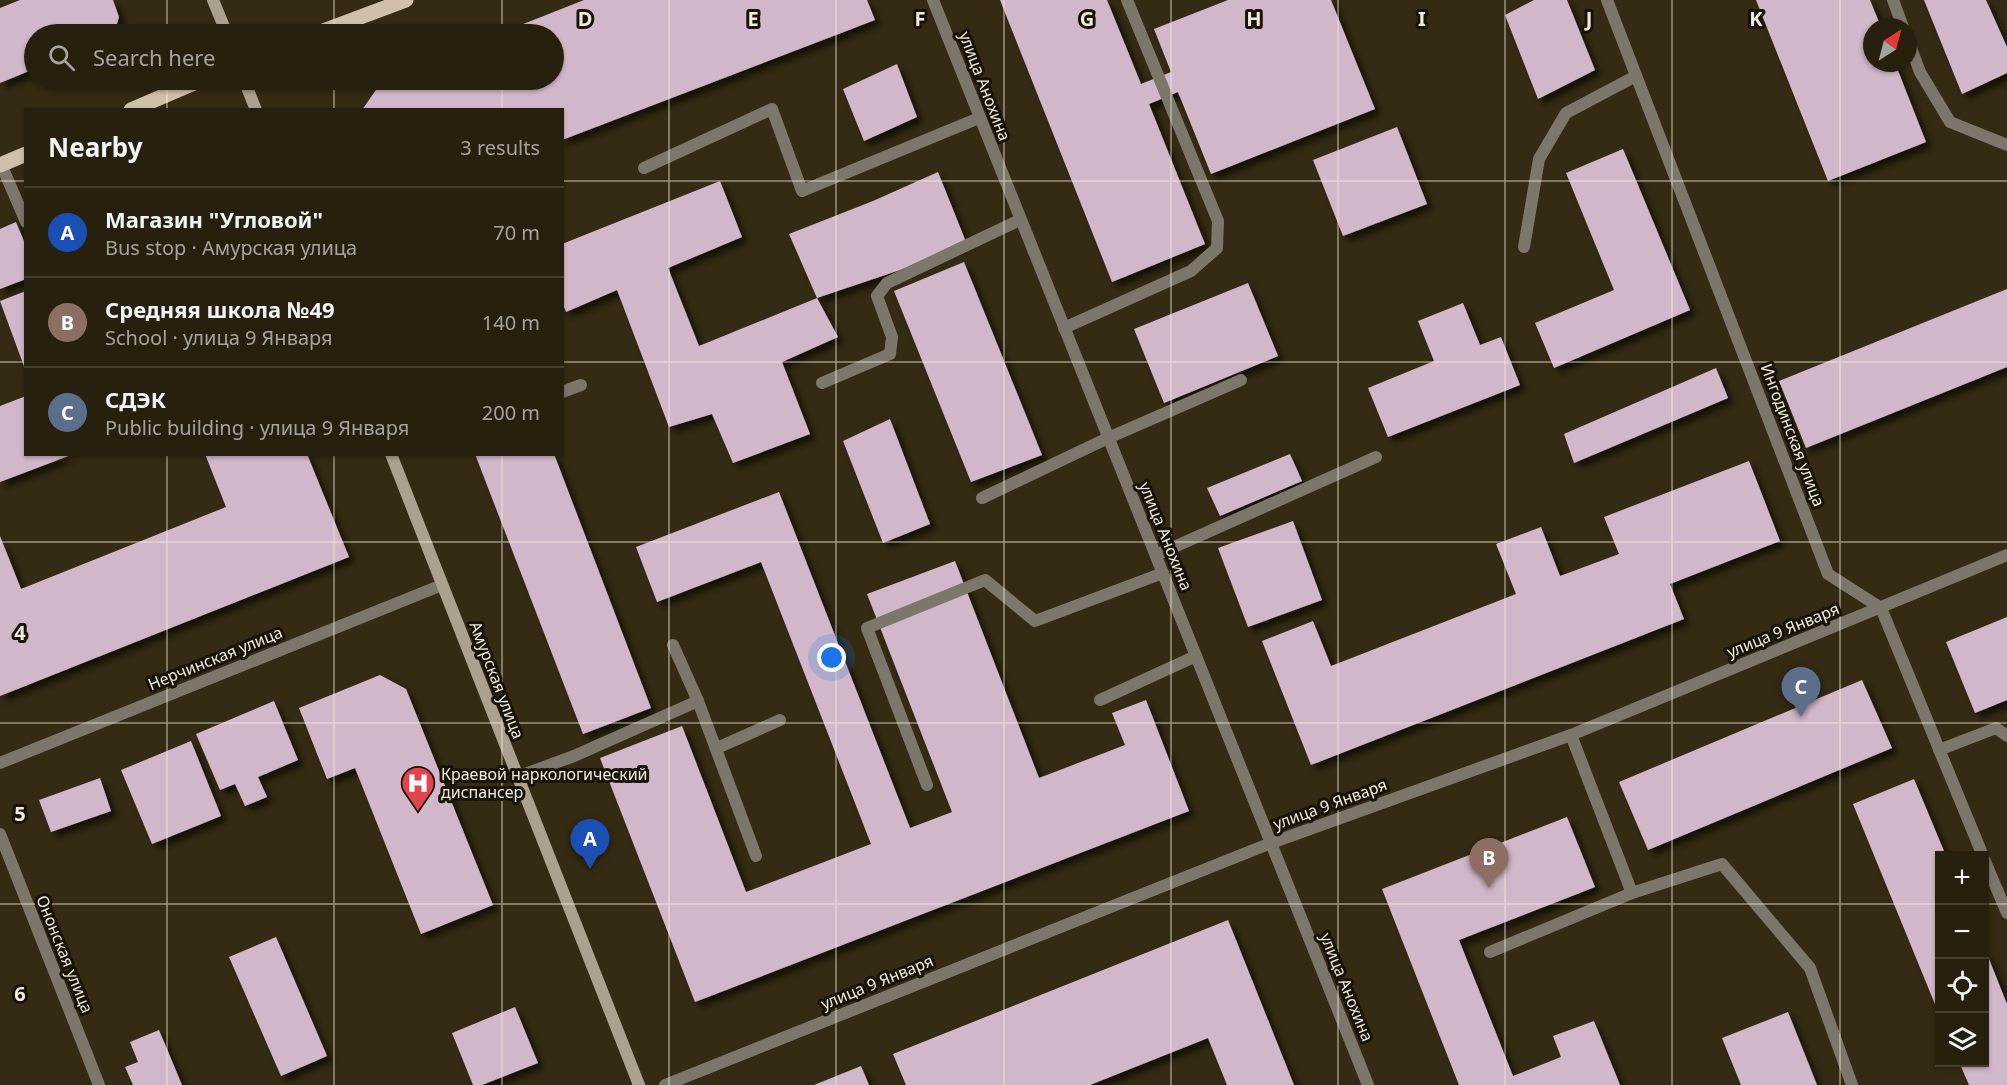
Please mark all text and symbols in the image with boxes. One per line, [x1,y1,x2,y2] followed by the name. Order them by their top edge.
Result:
[578,5,592,32] text: D
[747,5,759,32] text: E
[915,5,925,32] text: F
[1080,5,1094,32] text: G
[1246,5,1262,32] text: H
[1418,5,1426,32] text: I
[1584,5,1592,32] text: J
[1749,5,1763,32] text: K
[1863,18,1917,72] north arrow
[24,24,564,90] search box
[954,28,1016,144] street label: улица Анохина
[45,41,78,74] icon: search
[93,42,215,72] text: Search here
[48,129,143,165] text: Nearby
[460,134,540,161] text: 3 results
[105,204,323,234] text: Магазин "Угловой"
[61,219,74,246] text: A
[493,219,540,246] text: 70 m
[105,234,357,261] text: Bus stop · Амурская улица
[105,294,335,324] text: Средняя школа №49
[61,309,74,336] text: B
[482,309,540,336] text: 140 m
[105,324,333,351] text: School · улица 9 Января
[1756,360,1830,510] street label: Ингодинская улица
[105,384,166,414] text: СДЭК
[61,399,74,426] text: C
[482,399,540,426] text: 200 m
[105,414,409,441] text: Public building · улица 9 Января
[1134,478,1198,594] street label: улица Анохина
[1723,597,1843,663] street label: улица 9 Января
[464,618,530,742] street label: Амурская улица
[14,619,26,646] text: 4
[145,621,285,695] street label: Нерчинская улица
[817,643,846,672] your location
[1782,668,1820,717] pin: C
[441,763,648,803] place label: Краевой наркологический диспансер
[400,765,436,812] hospital icon: Краевой наркологический диспансер
[1270,773,1390,835] street label: улица 9 Января
[14,800,26,827] text: 5
[570,820,610,869] pin: A
[1470,838,1508,888] pin: B
[1935,851,1989,1067] map controls
[1935,851,1989,905] button: +
[31,892,99,1016] street label: Ононская улица
[1935,905,1989,959] button: −
[1315,929,1379,1045] street label: улица Анохина
[817,949,937,1015] street label: улица 9 Января
[1935,959,1989,1013] button: locate
[14,980,26,1007] text: 6
[1935,1013,1989,1067] button: layers

